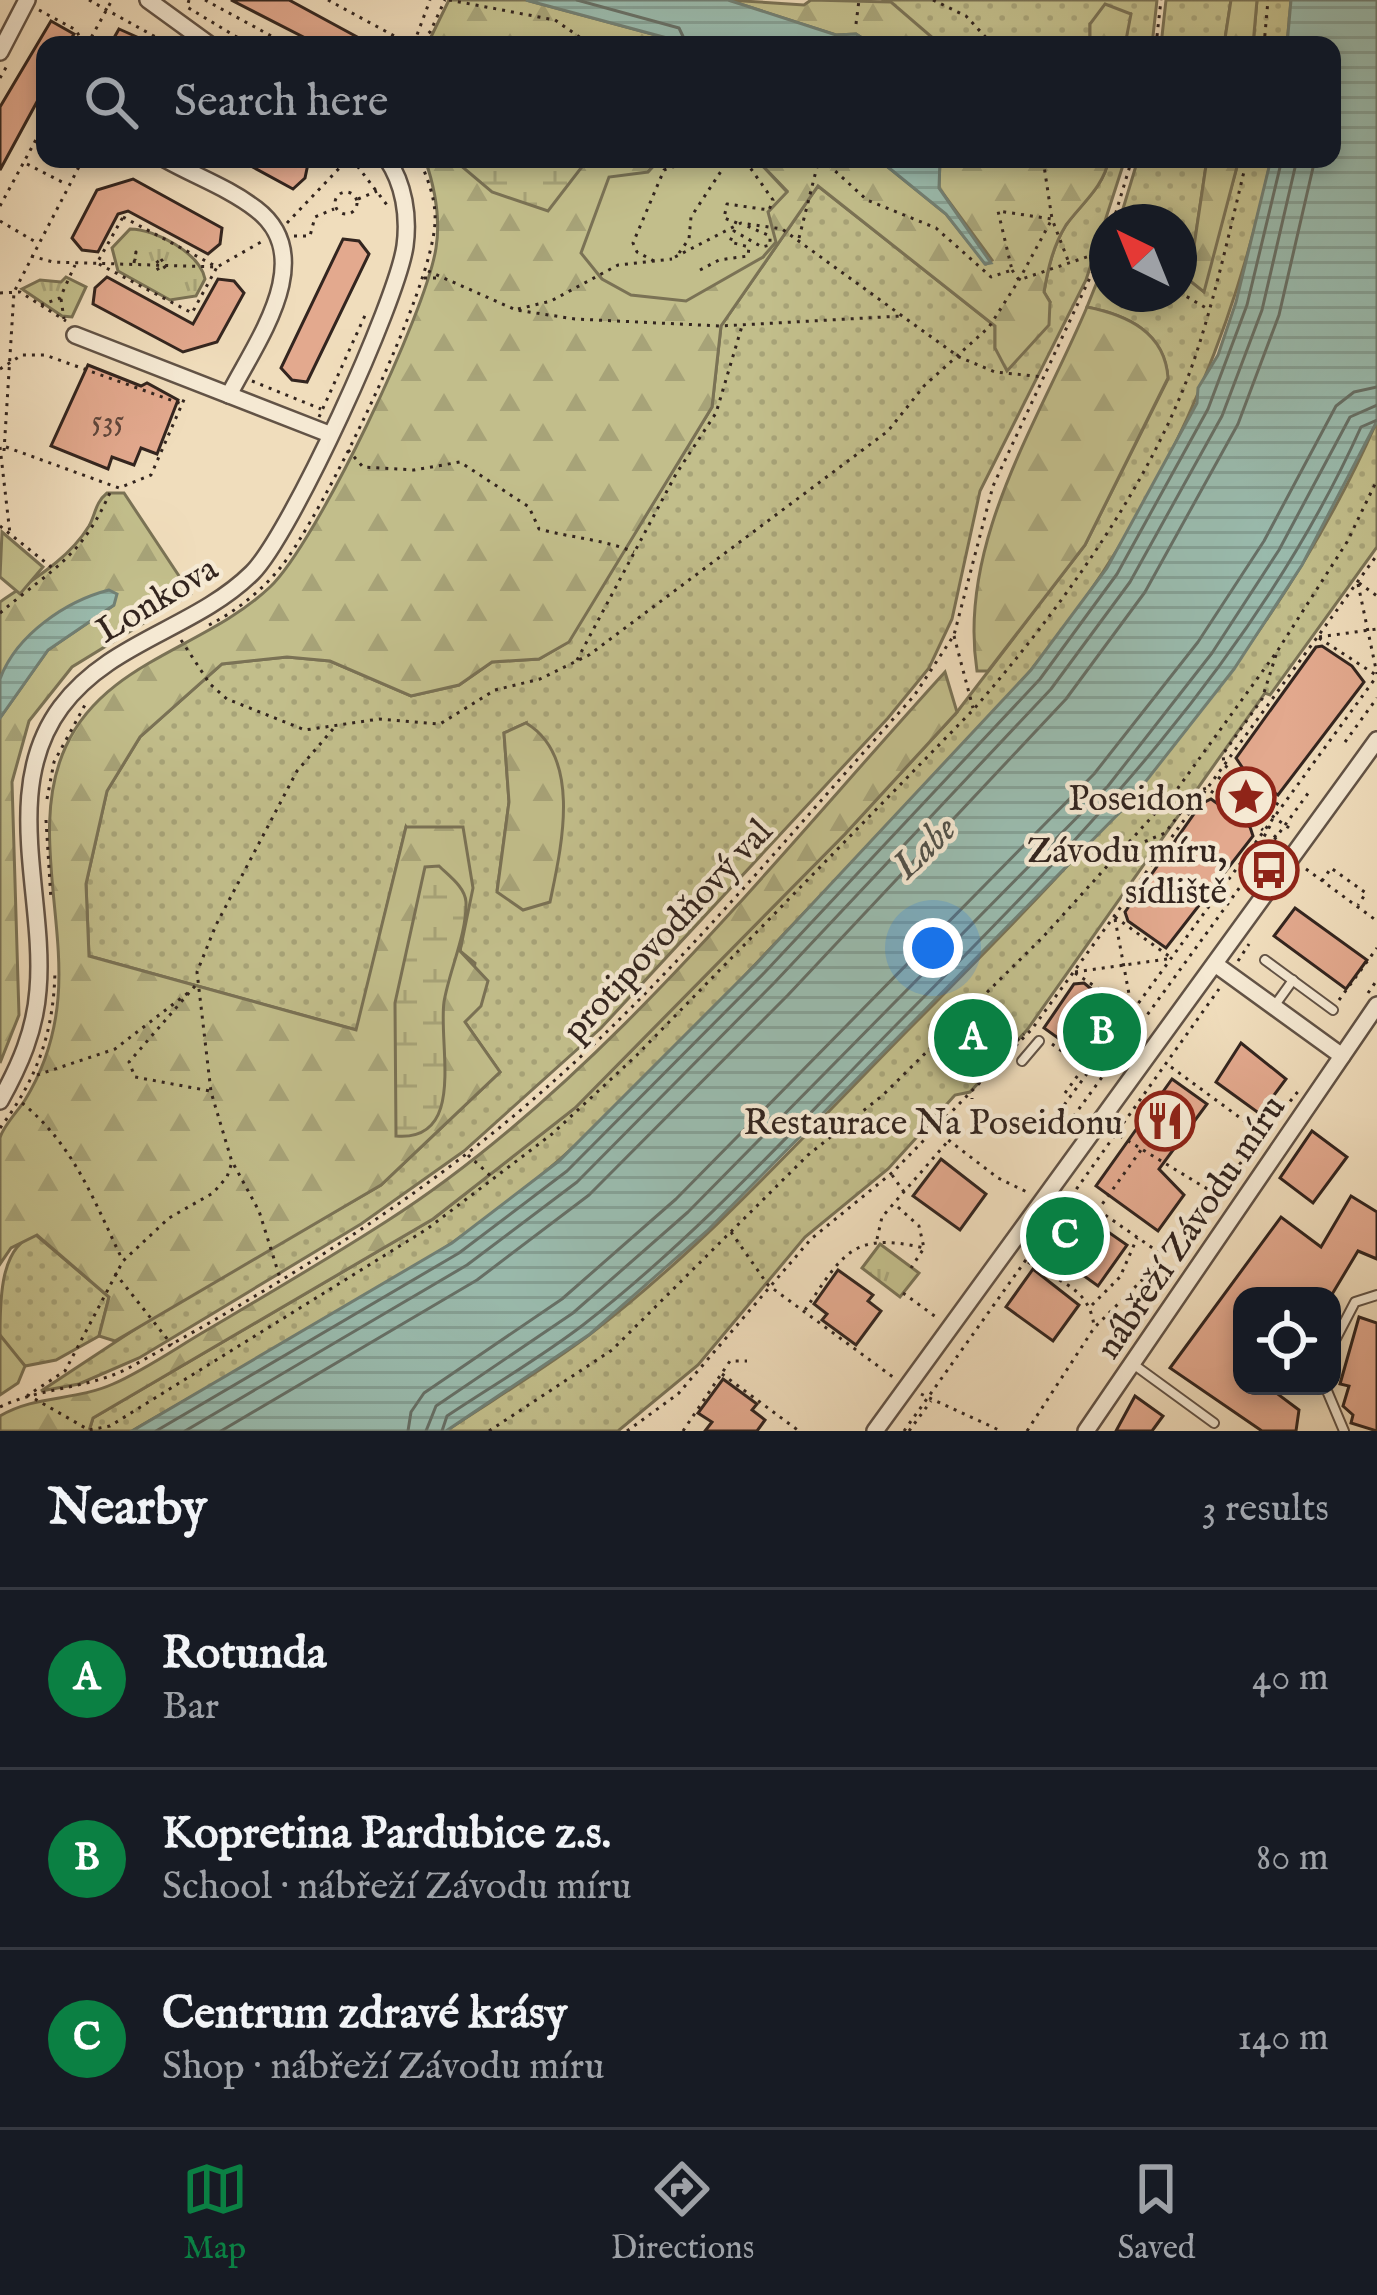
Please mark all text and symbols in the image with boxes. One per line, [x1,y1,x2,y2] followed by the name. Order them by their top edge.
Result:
[36,36,1341,168] search box
[78,69,144,135] icon: search
[174,74,388,131] text: Search here
[1089,204,1197,312] north arrow
[92,403,125,441] house number: 535
[88,546,227,655] street label: Lonkova
[1215,766,1277,828] place icon: Poseidon
[1068,777,1204,823] place label: Poseidon
[882,806,968,892] water label: Labe
[553,810,783,1052] street label: protipovodňový val
[1027,829,1227,916] place label: Závodu míru, sídliště
[1238,839,1300,901] bus stop icon: Závodu míru, sídliště
[903,918,963,978] your location
[1063,987,1141,1077] pin: B
[934,993,1012,1083] pin: A
[1086,1087,1297,1368] street label: nábřeží Závodu míru
[1134,1090,1196,1152] restaurant icon: Restaurace Na Poseidonu
[744,1101,1123,1147] place label: Restaurace Na Poseidonu
[1026,1191,1104,1281] pin: C
[1233,1287,1341,1395] map controls
[1233,1287,1341,1395] button: locate
[48,1477,207,1542] text: Nearby
[1202,1485,1329,1534] text: 3 results
[162,1626,326,1683] text: Rotunda
[74,1654,100,1703] text: A
[1252,1654,1329,1703] text: 40 m
[162,1683,219,1732] text: Bar
[162,1806,611,1863] text: Kopretina Pardubice z.s.
[74,1834,100,1883] text: B
[1256,1834,1329,1883] text: 80 m
[162,1863,632,1912] text: School · nábřeží Závodu míru
[162,1986,567,2043] text: Centrum zdravé krásy
[73,2014,101,2063] text: C
[1238,2014,1329,2063] text: 140 m
[162,2043,604,2092] text: Shop · nábřeží Závodu míru
[182,2156,248,2270] tab: Map
[611,2156,754,2270] tab: Directions
[1117,2156,1195,2270] tab: Saved

